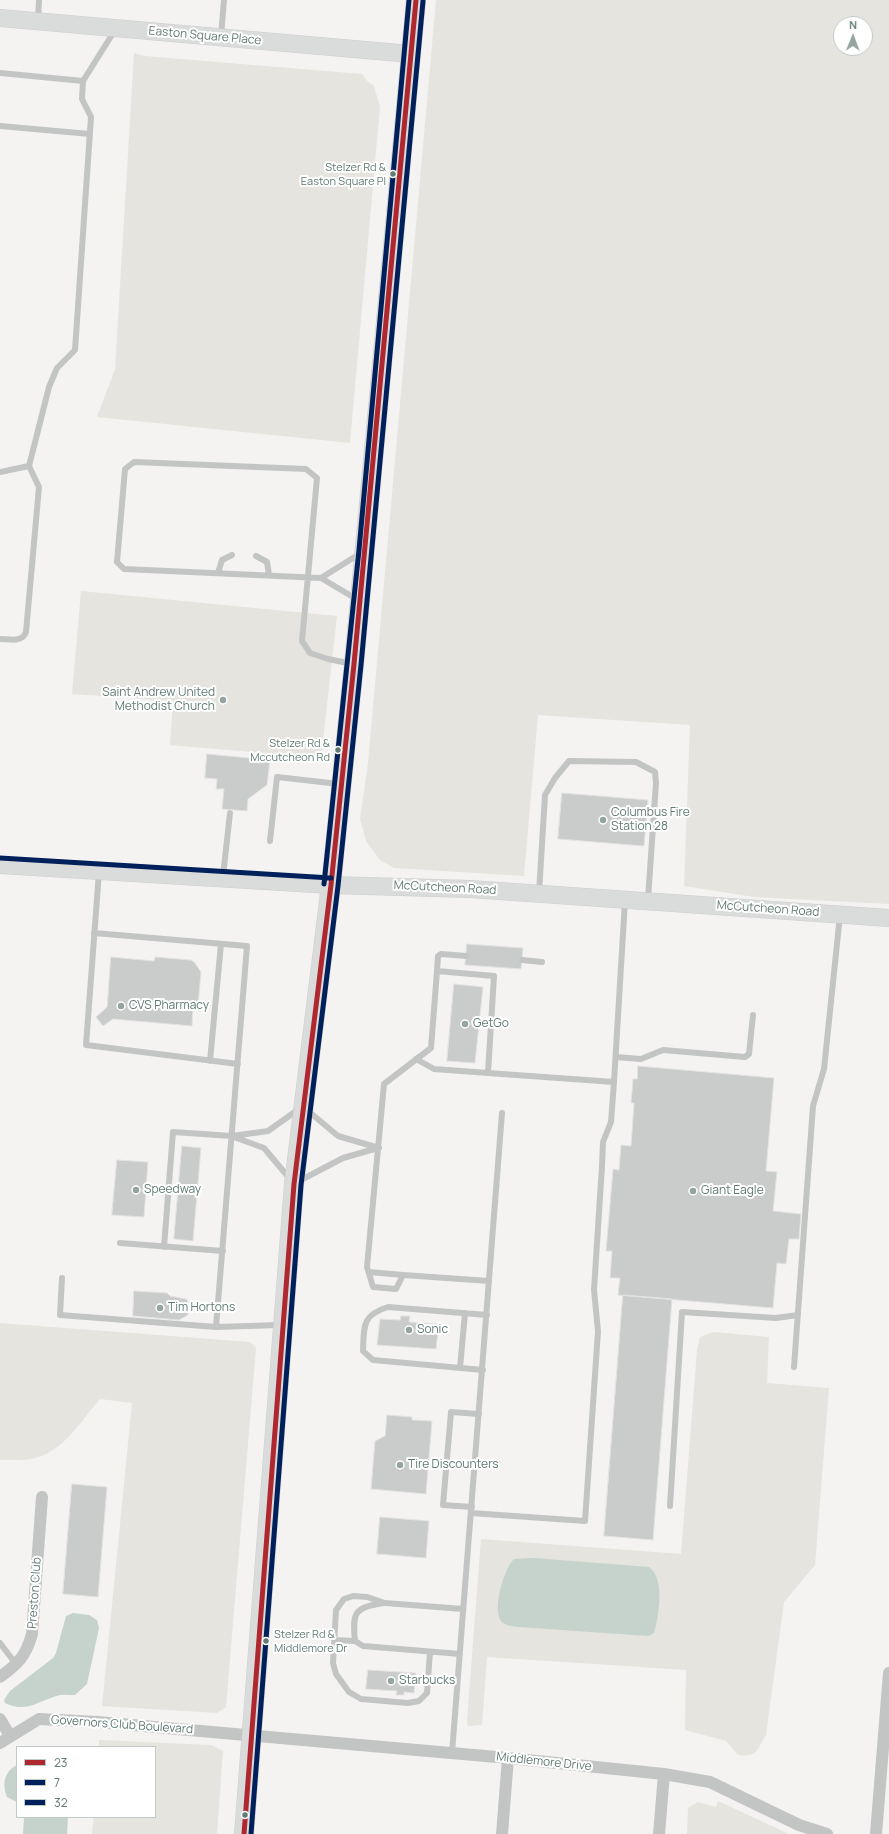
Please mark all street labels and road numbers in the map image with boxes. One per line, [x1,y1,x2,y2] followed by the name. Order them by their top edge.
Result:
[148,24,262,48] street label: Easton Square Place
[393,878,497,898] street label: McCutcheon Road
[716,898,820,920] street label: McCutcheon Road
[25,1557,45,1629] street label: Preston Club
[50,1713,194,1737] street label: Governors Club Boulevard
[496,1750,592,1774] street label: Middlemore Drive

